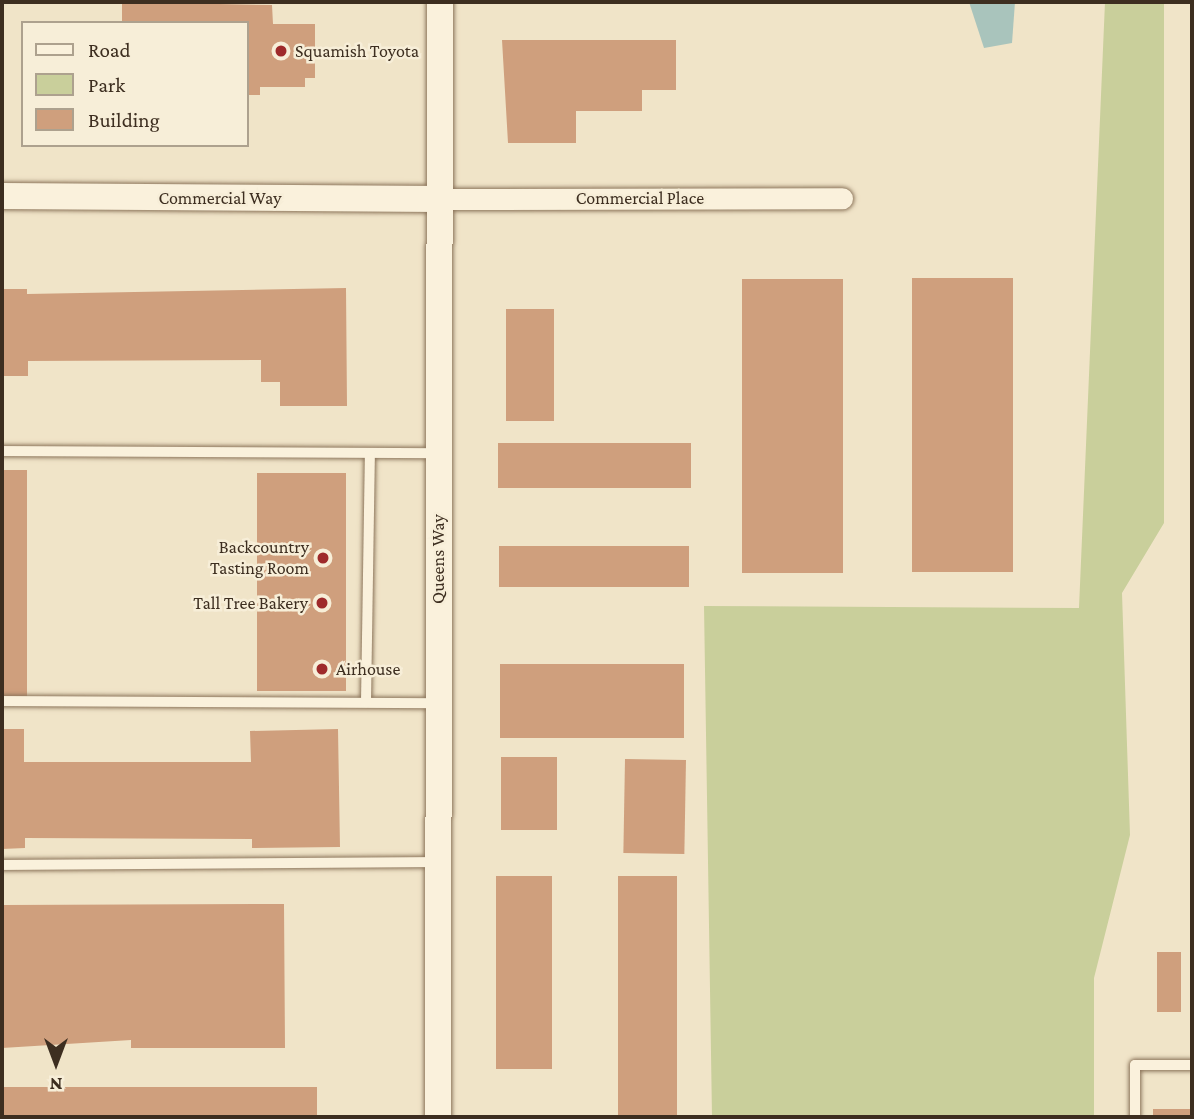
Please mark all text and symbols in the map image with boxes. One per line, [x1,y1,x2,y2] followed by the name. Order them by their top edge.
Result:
[21,21,248,147] legend
[88,38,131,62] text: Road
[295,40,419,62] place label: Squamish Toyota
[273,43,289,59] marker: Squamish Toyota
[88,73,125,97] text: Park
[88,108,160,132] text: Building
[158,187,282,209] street label: Commercial Way
[576,187,704,209] street label: Commercial Place
[427,514,449,604] street label: Queens Way
[210,537,309,580] place label: Backcountry Tasting Room
[315,550,331,566] marker: Backcountry Tasting Room
[193,592,308,614] place label: Tall Tree Bakery
[314,595,330,611] marker: Tall Tree Bakery
[336,658,400,680] place label: Airhouse
[314,661,330,677] marker: Airhouse
[21,1028,91,1098] north arrow
[50,1074,62,1095] text: N

